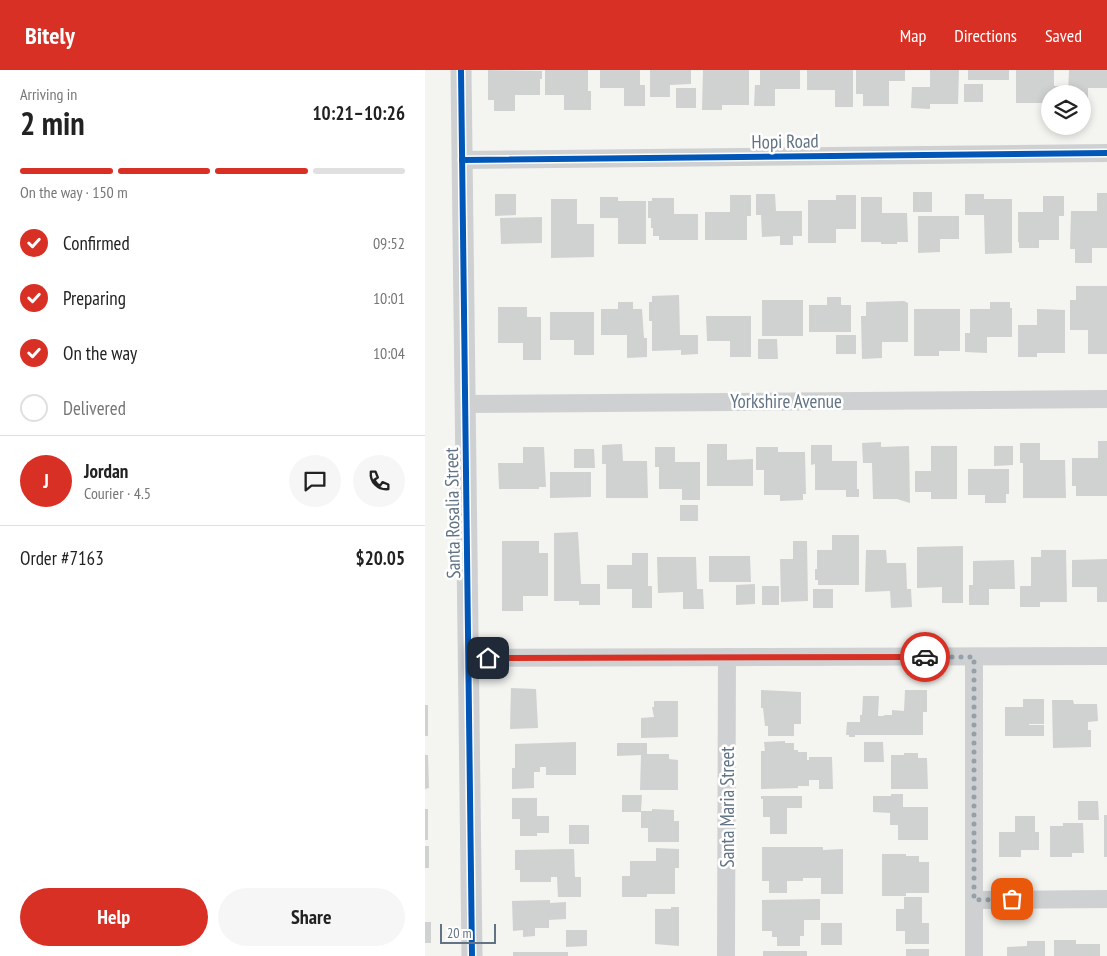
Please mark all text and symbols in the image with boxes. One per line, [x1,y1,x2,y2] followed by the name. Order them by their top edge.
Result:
[25,20,75,51] text: Bitely
[900,24,926,47] text: Map
[954,24,1017,47] text: Directions
[1045,24,1082,47] text: Saved
[20,84,77,104] text: Arriving in
[1041,85,1091,135] map controls
[1041,85,1091,135] button: layers
[312,101,405,125] text: 10:21–10:26
[20,102,85,144] text: 2 min
[751,128,819,154] street label: Hopi Road
[20,182,128,202] text: On the way · 150 m
[20,229,48,257] icon: check
[63,231,130,255] text: Confirmed
[373,233,405,253] text: 09:52
[20,284,48,312] icon: check
[63,286,126,310] text: Preparing
[373,288,405,308] text: 10:01
[20,339,48,367] icon: check
[63,341,137,365] text: On the way
[373,343,405,363] text: 10:04
[730,389,842,413] street label: Yorkshire Avenue
[63,396,126,420] text: Delivered
[439,447,465,579] street label: Santa Rosalia Street
[289,455,341,507] button: chat
[353,455,405,507] button: phone
[84,459,128,483] text: Jordan
[43,469,49,493] text: J
[84,483,151,503] text: Courier · 4.5
[20,546,104,570] text: Order #7163
[356,546,405,570] text: $20.05
[900,632,950,682] courier
[467,637,509,679] pin
[911,643,939,671] icon: car
[474,644,502,672] icon: home
[715,746,739,867] street label: Santa Maria Street
[991,878,1033,920] pin
[998,885,1026,913] icon: bag
[20,888,208,946] button: Help
[218,888,405,946] button: Share
[440,921,496,944] scale bar
[447,924,472,942] text: 20 m

